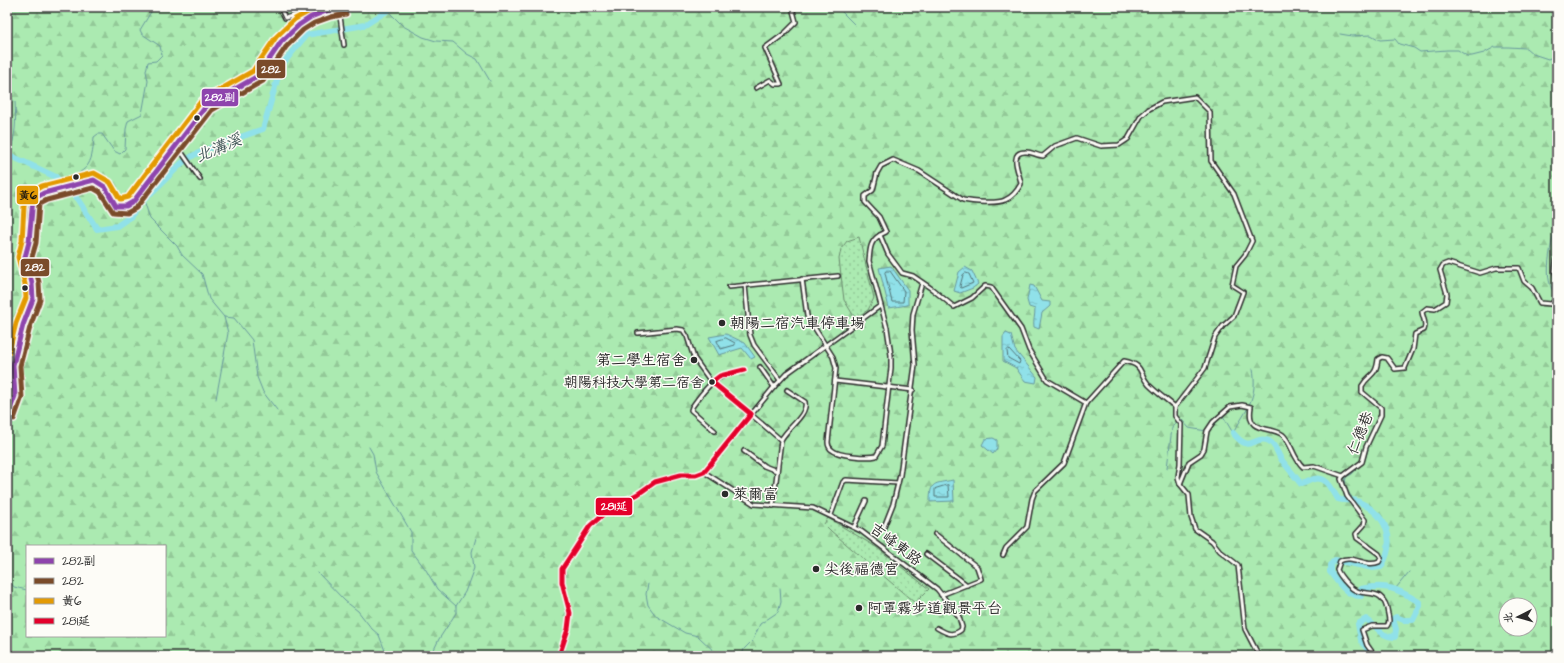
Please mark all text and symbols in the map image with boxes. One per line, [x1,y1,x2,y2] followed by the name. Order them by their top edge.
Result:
[256,59,286,79] line badge: 282
[260,62,282,77] text: 282
[201,88,239,107] line badge: 282副
[204,90,235,105] text: 282副
[192,113,202,123] unlabelled marker
[192,128,246,167] water label: 北溝溪
[71,172,81,182] unlabelled marker
[16,185,39,205] line badge: 黃6
[19,188,37,203] text: 黃6
[20,258,50,277] line badge: 282
[24,260,46,275] text: 282
[20,283,30,293] unlabelled marker
[730,313,865,334] place label: 朝陽二宿汽車停車場
[717,318,727,328] marker: 朝陽二宿汽車停車場
[596,350,686,371] place label: 第二學生宿舍
[689,355,699,365] marker: 第二學生宿舍
[564,373,704,393] place label: 朝陽科技大學第二宿舍
[707,377,717,387] marker: 朝陽科技大學第二宿舍
[1342,408,1379,458] street label: 仁德巷
[733,484,778,505] place label: 萊爾富
[720,489,730,499] marker: 萊爾富
[595,497,633,516] line badge: 281延
[600,499,627,514] text: 281延
[865,518,926,571] street label: 吉峰東路
[26,545,166,637] legend
[62,553,96,570] text: 282副
[824,559,899,580] place label: 尖後福德宮
[811,564,821,574] marker: 尖後福德宮
[62,573,84,590] text: 282
[62,593,82,610] text: 黃6
[1498,597,1538,637] north arrow
[867,598,1002,619] place label: 阿罩霧步道觀景平台
[854,603,864,613] marker: 阿罩霧步道觀景平台
[1501,612,1517,624] text: 北
[62,613,90,630] text: 281延

